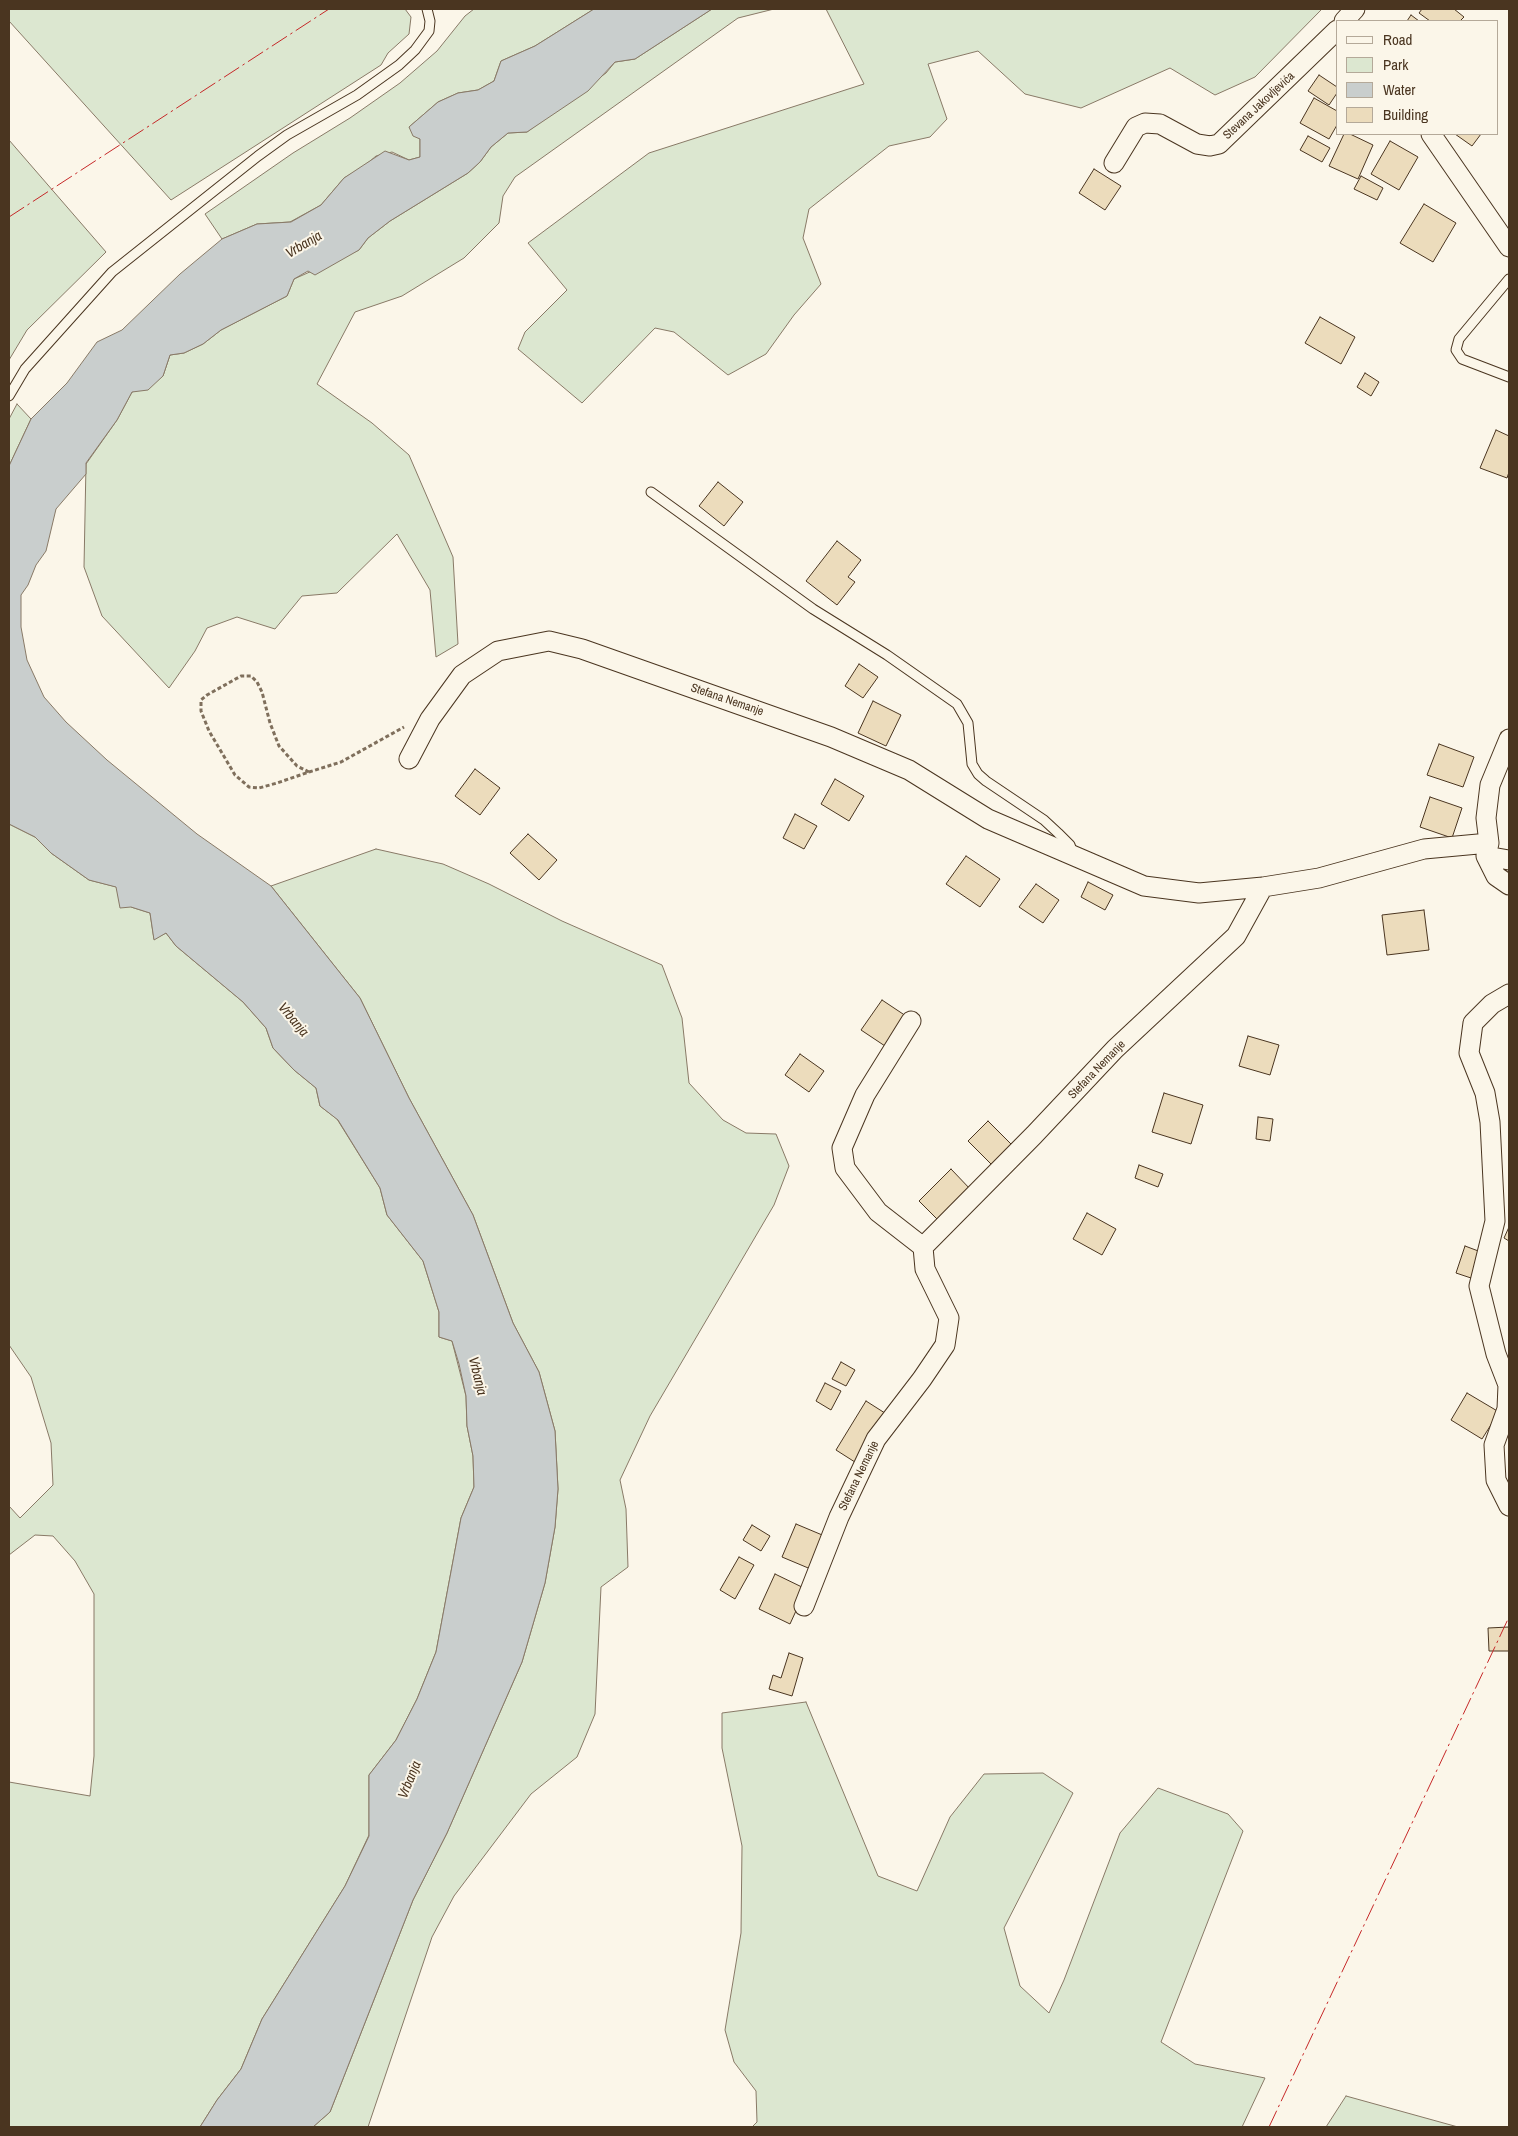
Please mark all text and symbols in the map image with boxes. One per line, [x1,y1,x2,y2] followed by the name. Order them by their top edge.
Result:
[1336,20,1498,135] legend
[1383,29,1412,50] text: Road
[1383,54,1408,75] text: Park
[1220,69,1298,143] street label: Stevana Jakovljevića
[1383,79,1415,100] text: Water
[1383,104,1428,125] text: Building
[283,228,325,262] water label: Vrbanja
[689,681,765,719] street label: Stefana Nemanje
[274,1000,312,1040] water label: Vrbanja
[1065,1038,1129,1102] street label: Stefana Nemanje
[464,1355,490,1397] water label: Vrbanja
[836,1439,882,1513] street label: Stefana Nemanje
[395,1759,425,1801] water label: Vrbanja

